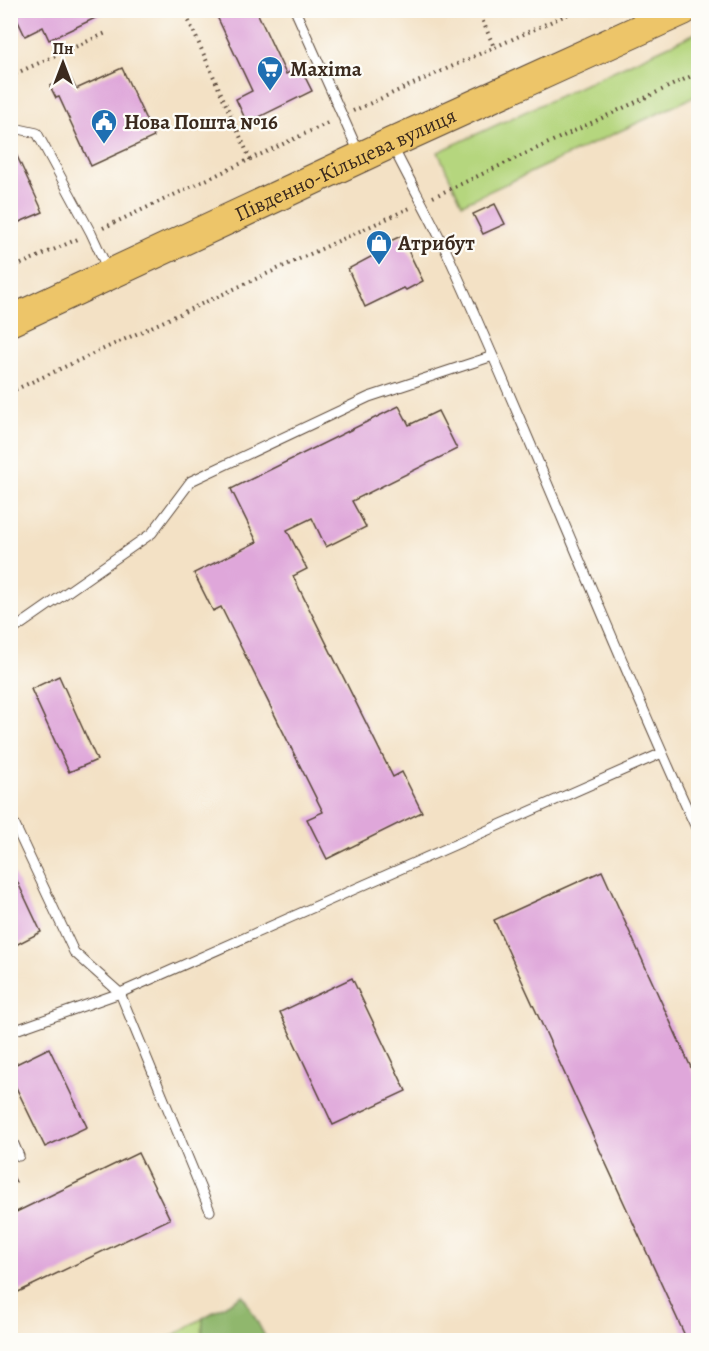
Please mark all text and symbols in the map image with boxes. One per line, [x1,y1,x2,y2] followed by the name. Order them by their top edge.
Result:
[33,33,93,93] north arrow
[53,38,73,60] text: Пн
[255,54,285,92] supermarket icon: Maxima
[290,55,363,83] place label: Maxima
[230,101,461,228] street label: Південно-Кільцева вулиця
[89,107,119,145] public building icon: Нова Пошта №16
[124,108,278,136] place label: Нова Пошта №16
[364,228,394,266] shop icon: Атрибут
[397,229,475,257] place label: Атрибут

